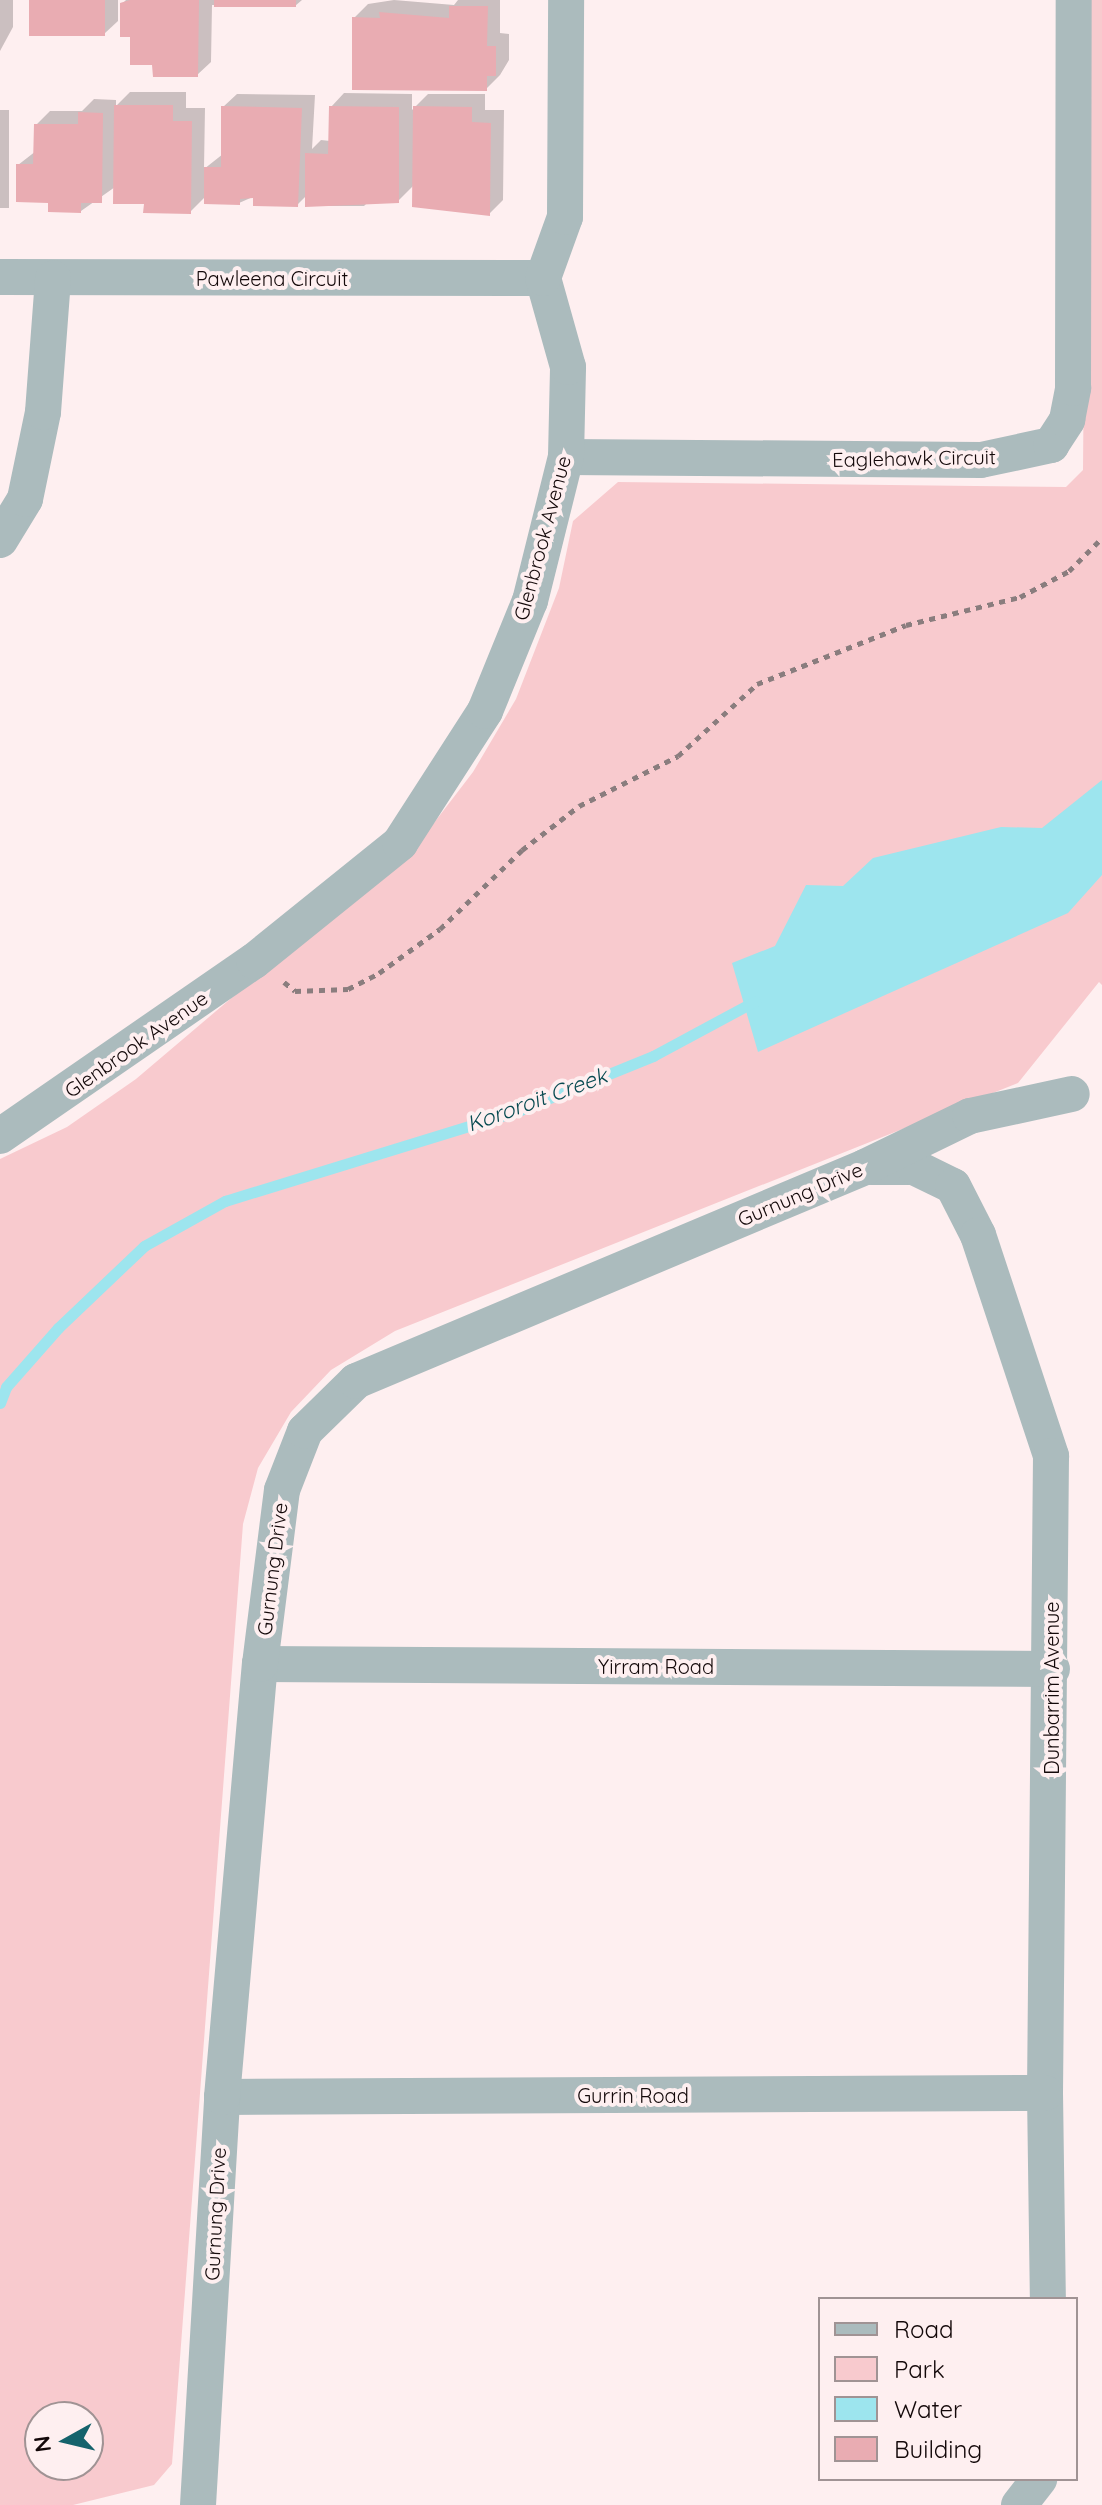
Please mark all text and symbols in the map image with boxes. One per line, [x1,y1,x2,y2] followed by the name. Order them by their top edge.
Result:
[196,266,348,290] street label: Pawleena Circuit
[832,445,996,471] street label: Eaglehawk Circuit
[509,453,575,623] street label: Glenbrook Avenue
[60,986,212,1102] street label: Glenbrook Avenue
[463,1062,611,1138] water label: Kororoit Creek
[734,1157,866,1231] street label: Gurnung Drive
[252,1501,292,1637] street label: Gurnung Drive
[1039,1601,1063,1775] street label: Dunbarrim Avenue
[598,1654,714,1678] street label: Yirram Road
[577,2083,689,2107] street label: Gurrin Road
[200,2147,230,2281] street label: Gurnung Drive
[818,2297,1078,2481] legend
[894,2314,954,2344] text: Road
[894,2354,945,2384] text: Park
[894,2394,962,2424] text: Water
[24,2401,104,2481] north arrow
[27,2434,57,2454] text: N
[894,2434,982,2464] text: Building

